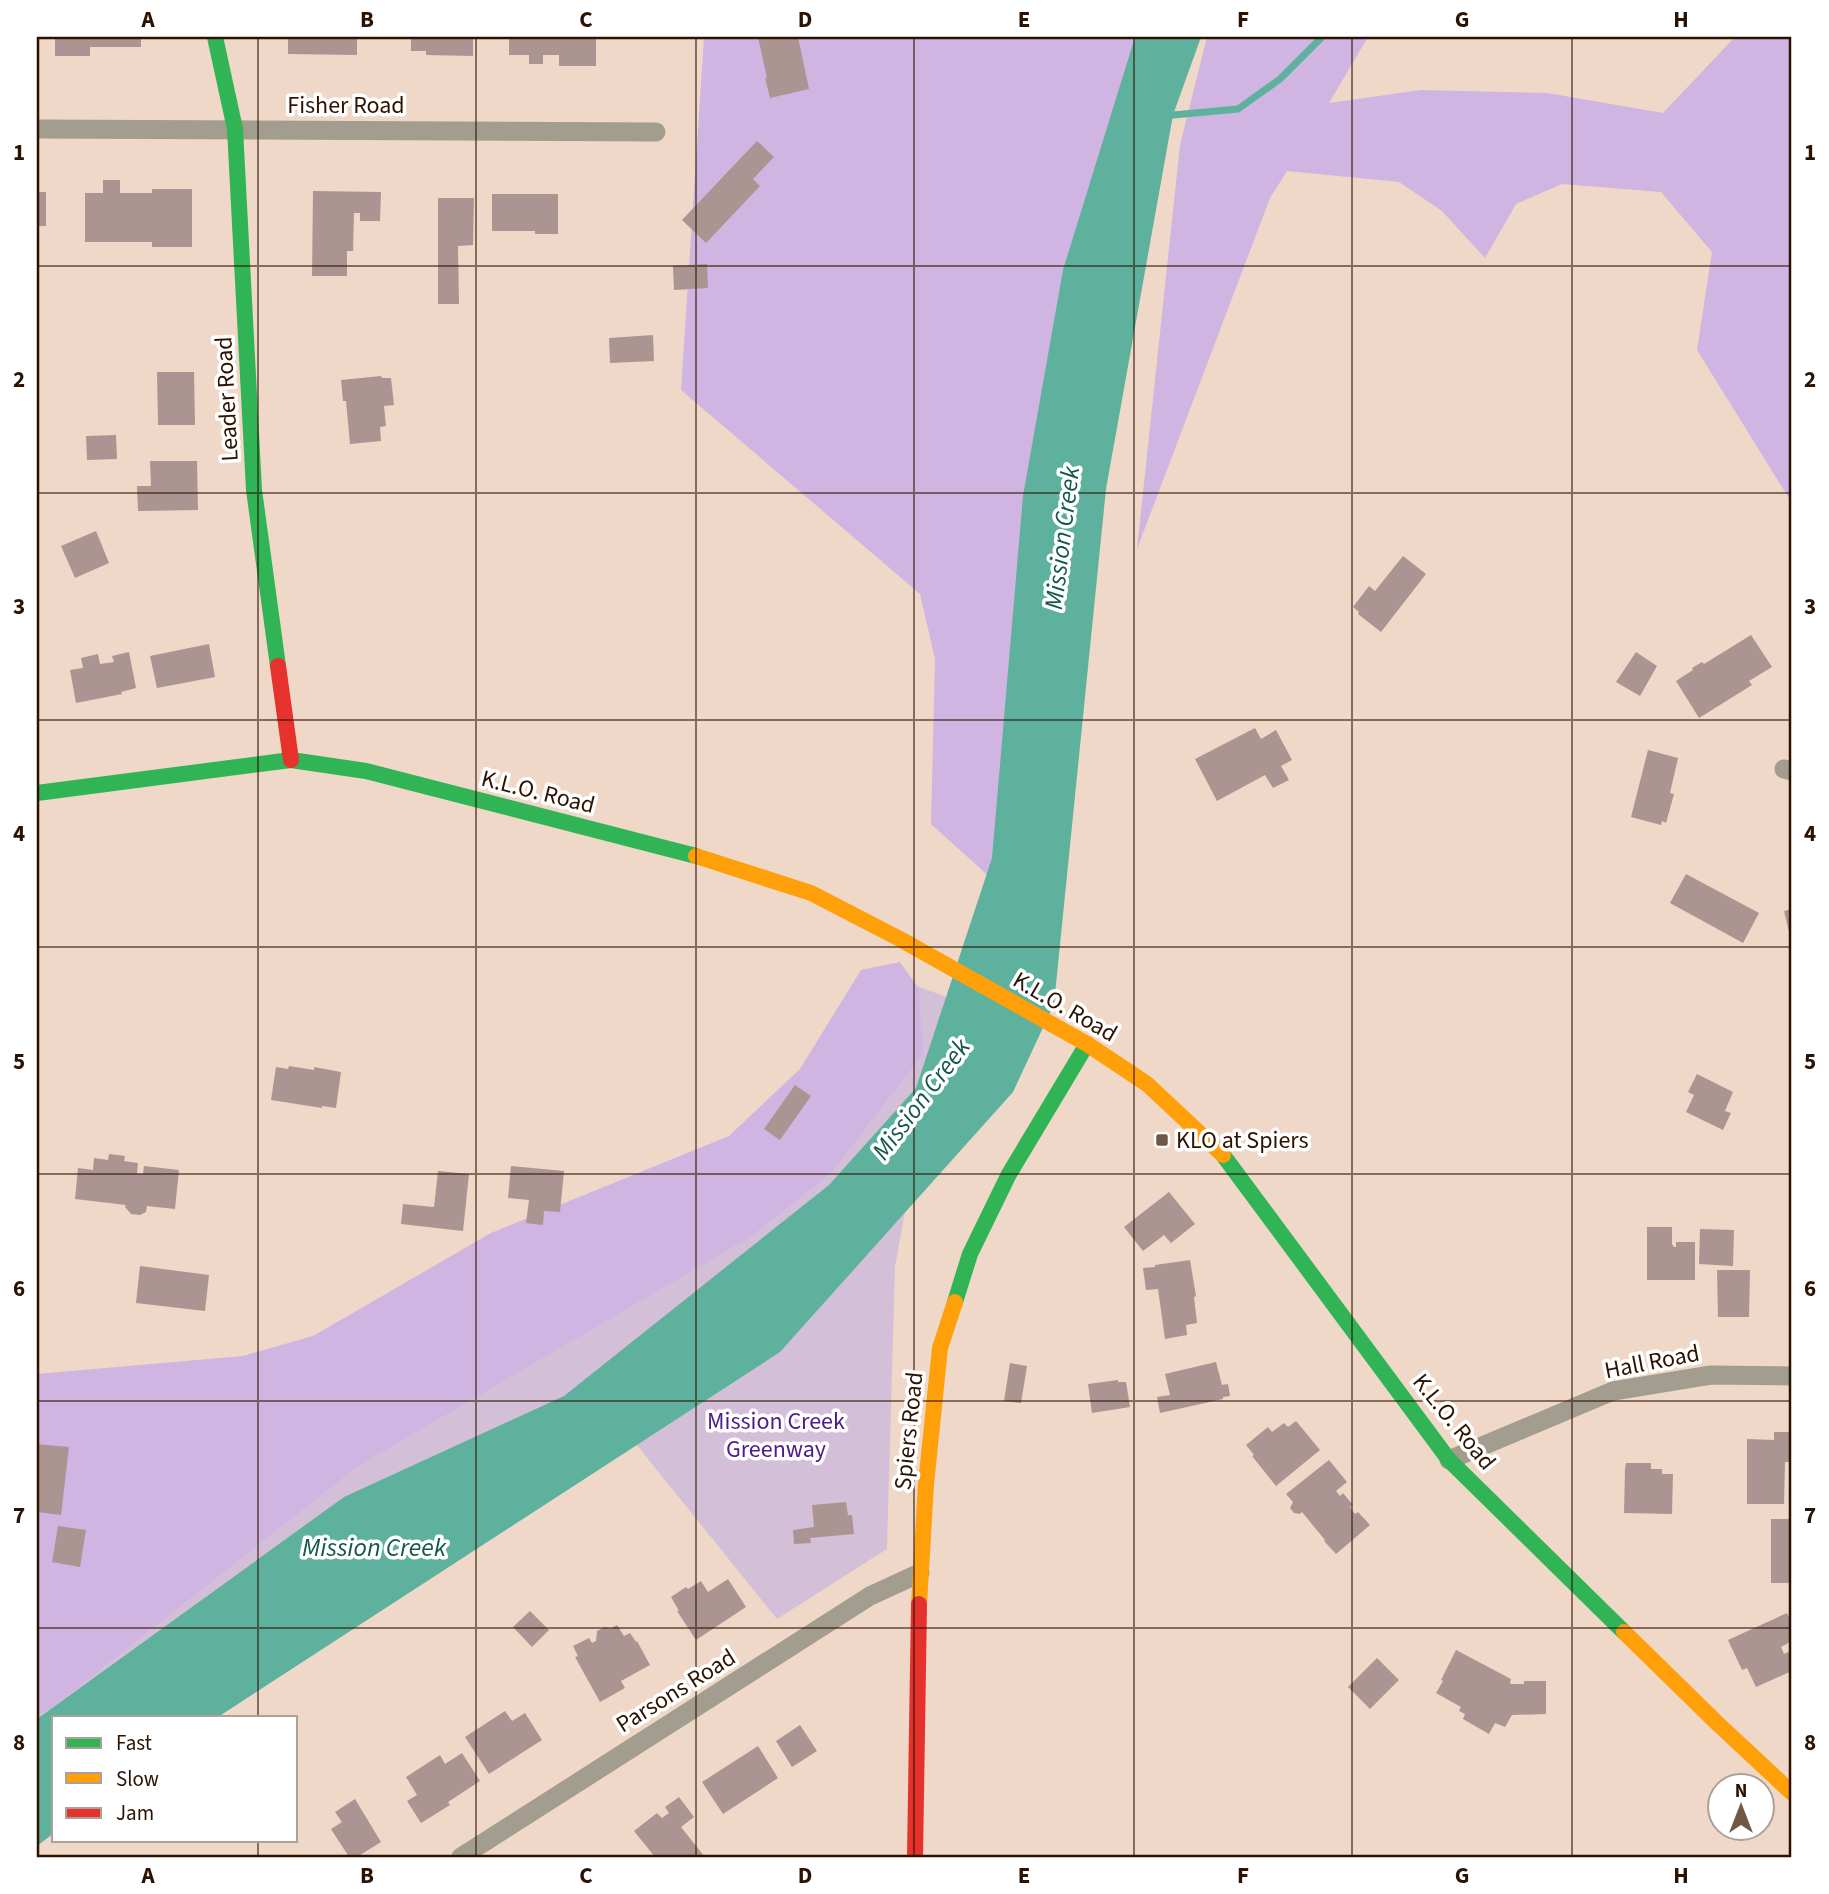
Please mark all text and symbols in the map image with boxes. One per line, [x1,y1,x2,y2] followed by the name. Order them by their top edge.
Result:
[140,3,155,36] text: A
[360,3,374,36] text: B
[579,3,593,36] text: C
[798,3,812,36] text: D
[1018,3,1030,36] text: E
[1237,3,1249,36] text: F
[1455,3,1469,36] text: G
[1673,3,1689,36] text: H
[287,88,405,123] street label: Fisher Road
[13,136,25,169] text: 1
[1804,136,1816,169] text: 1
[206,336,248,462] street label: Leader Road
[13,363,25,396] text: 2
[1804,363,1816,396] text: 2
[1035,464,1089,612] water label: Mission Creek
[13,590,25,623] text: 3
[1804,590,1816,623] text: 3
[478,761,598,823] street label: K.L.O. Road
[13,817,25,850] text: 4
[1804,817,1816,850] text: 4
[1006,963,1124,1051] street label: K.L.O. Road
[863,1030,979,1168] water label: Mission Creek
[13,1045,25,1078] text: 5
[1804,1045,1816,1078] text: 5
[1176,1123,1309,1158] place label: KLO at Spiers
[1154,1132,1170,1148] marker: KLO at Spiers
[13,1272,25,1305] text: 6
[1804,1272,1816,1305] text: 6
[1601,1336,1703,1388] street label: Hall Road
[1404,1366,1504,1478] street label: K.L.O. Road
[885,1370,933,1492] street label: Spiers Road
[707,1404,845,1467] park label: Mission Creek Greenway
[13,1499,25,1532] text: 7
[1804,1499,1816,1532] text: 7
[302,1529,447,1566] water label: Mission Creek
[609,1640,743,1742] street label: Parsons Road
[52,1716,298,1842] legend
[13,1726,25,1759] text: 8
[1804,1726,1816,1759] text: 8
[116,1728,152,1758] text: Fast
[116,1764,159,1794] text: Slow
[1706,1772,1776,1842] north arrow
[1735,1778,1747,1805] text: N
[116,1798,154,1828] text: Jam
[140,1859,155,1892] text: A
[360,1859,374,1892] text: B
[579,1859,593,1892] text: C
[798,1859,812,1892] text: D
[1018,1859,1030,1892] text: E
[1237,1859,1249,1892] text: F
[1455,1859,1469,1892] text: G
[1673,1859,1689,1892] text: H

